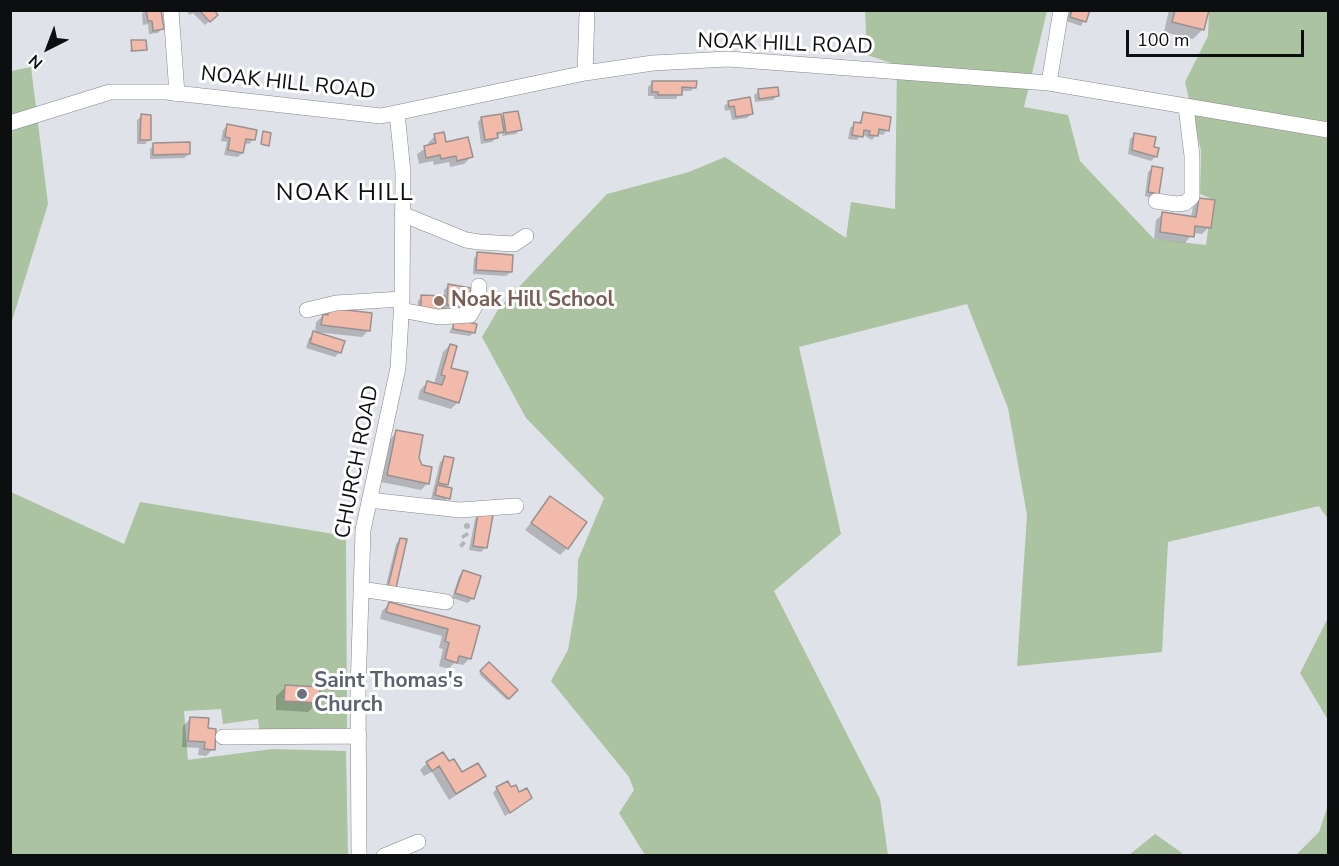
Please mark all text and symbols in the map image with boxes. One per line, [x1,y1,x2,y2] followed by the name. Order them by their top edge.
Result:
[18,18,78,78] north arrow
[1129,18,1308,56] scale bar
[1137,28,1189,52] text: 100 m
[697,29,873,61] street label: NOAK HILL ROAD
[24,49,48,74] text: N
[199,62,377,106] street label: NOAK HILL ROAD
[276,180,414,208] district label: NOAK HILL
[451,288,614,314] place label: Noak Hill School
[432,294,446,308] marker: Noak Hill School
[331,383,385,541] street label: CHURCH ROAD
[314,669,463,719] place label: Saint Thomas's Church
[295,687,309,701] marker: Saint Thomas's Church

